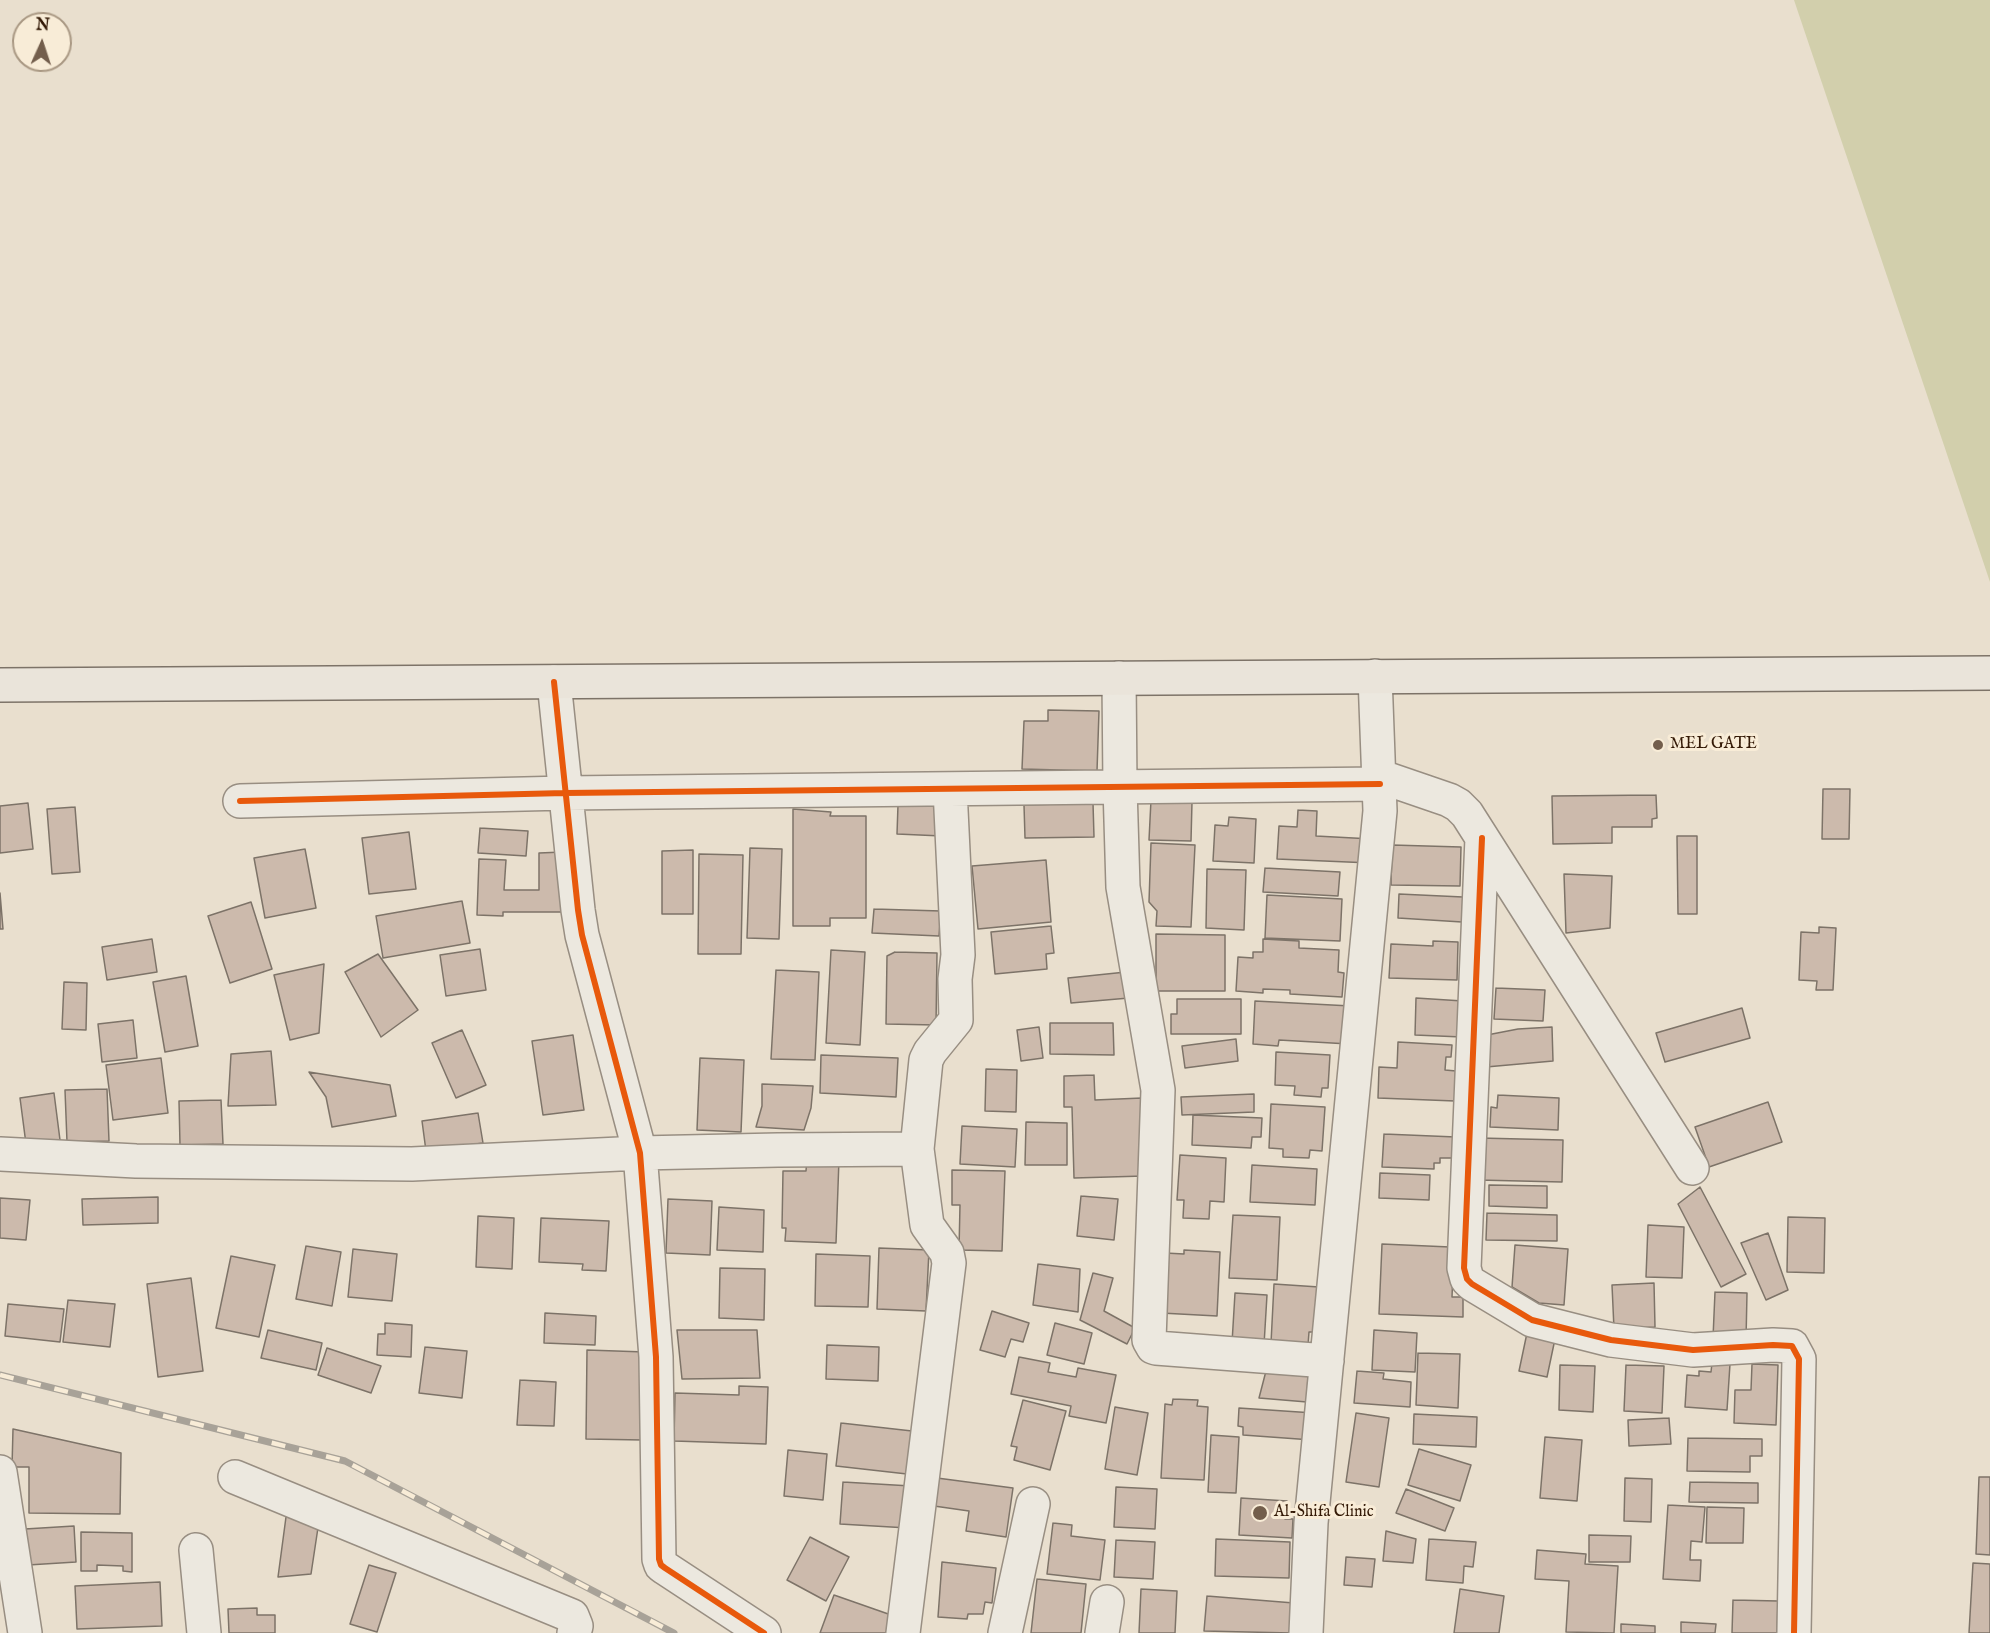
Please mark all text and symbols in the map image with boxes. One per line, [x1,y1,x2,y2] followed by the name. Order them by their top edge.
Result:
[12,12,72,72] north arrow
[35,16,50,36] text: N
[1670,735,1757,755] place label: MEL GATE
[1651,738,1665,752] marker: MEL GATE
[1274,1503,1374,1523] place label: Al-Shifa Clinic
[1251,1504,1269,1522] marker: Al-Shifa Clinic

